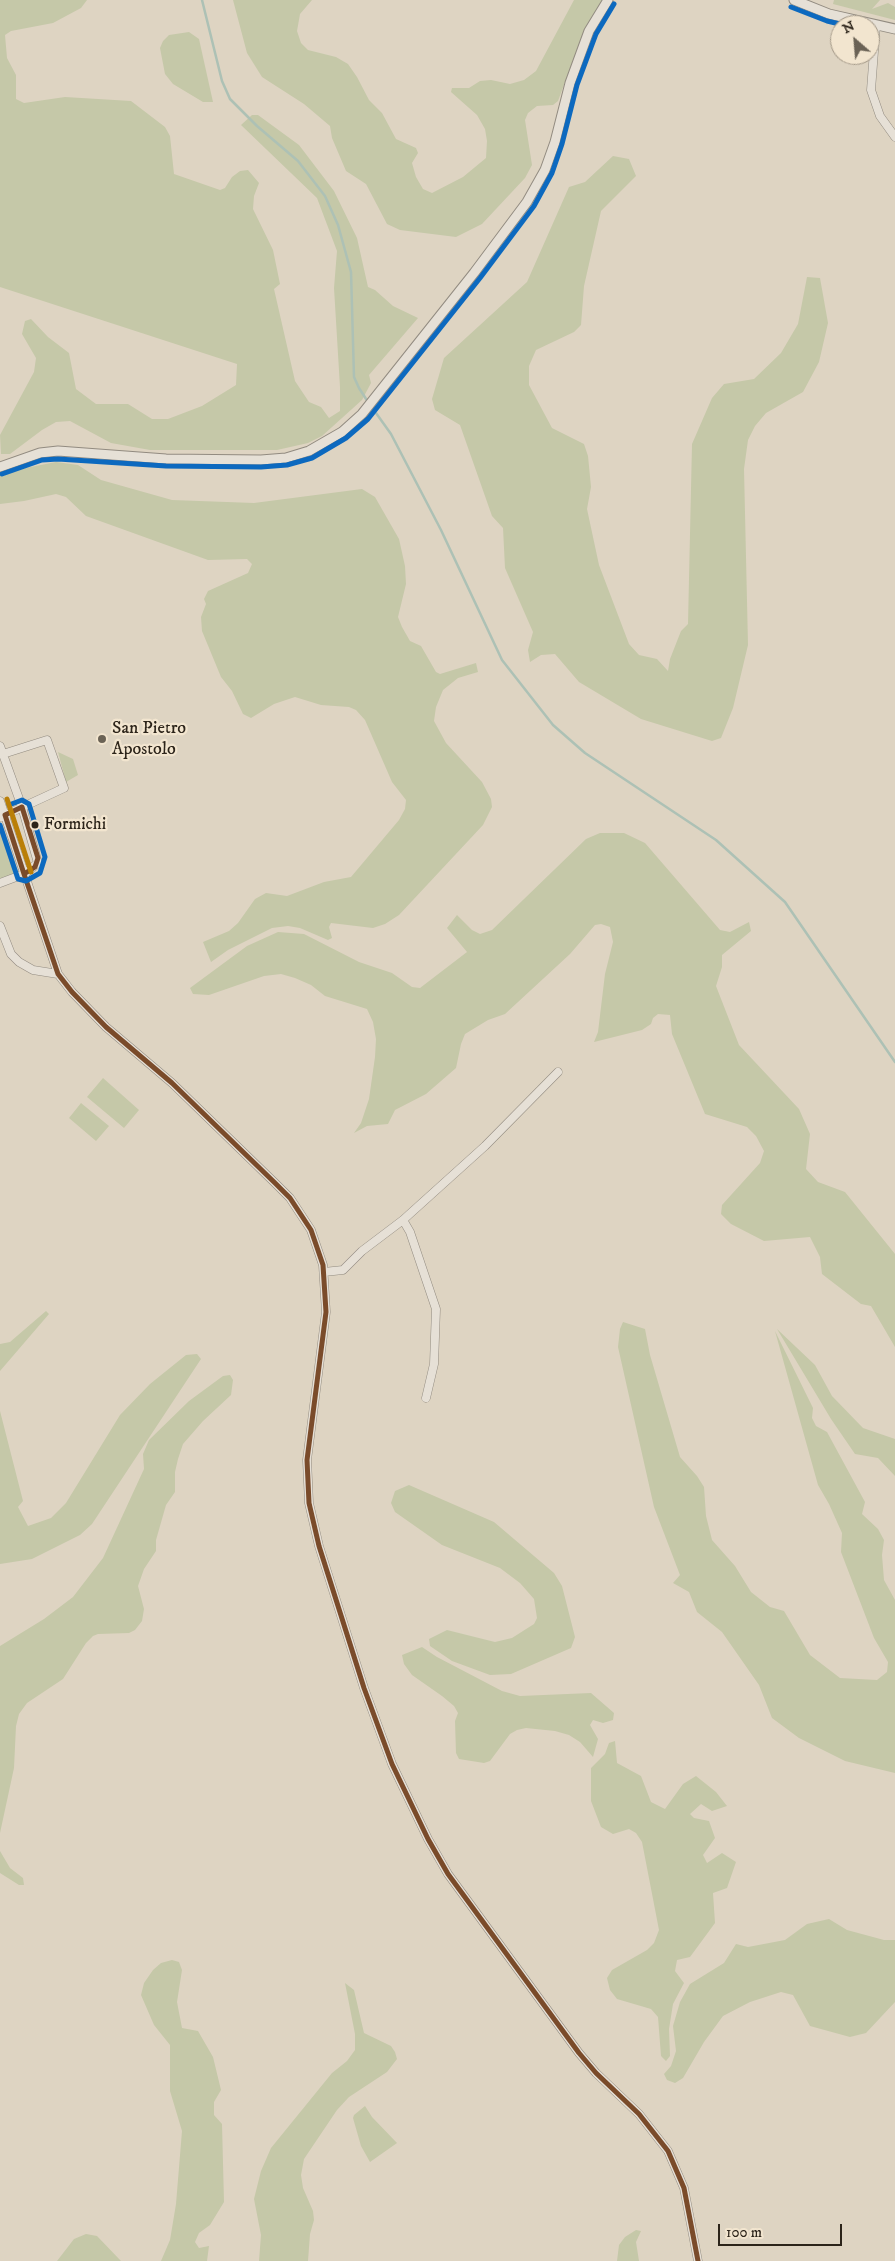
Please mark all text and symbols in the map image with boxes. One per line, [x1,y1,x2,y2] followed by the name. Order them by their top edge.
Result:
[830,15,880,65] north arrow
[839,17,858,38] text: N
[112,718,186,761] place label: San Pietro Apostolo
[96,733,108,745] marker: San Pietro Apostolo
[44,815,106,835] place label: Formichi
[30,820,40,830] marker: Formichi
[720,2214,844,2246] scale bar
[726,2223,762,2242] text: 100 m

